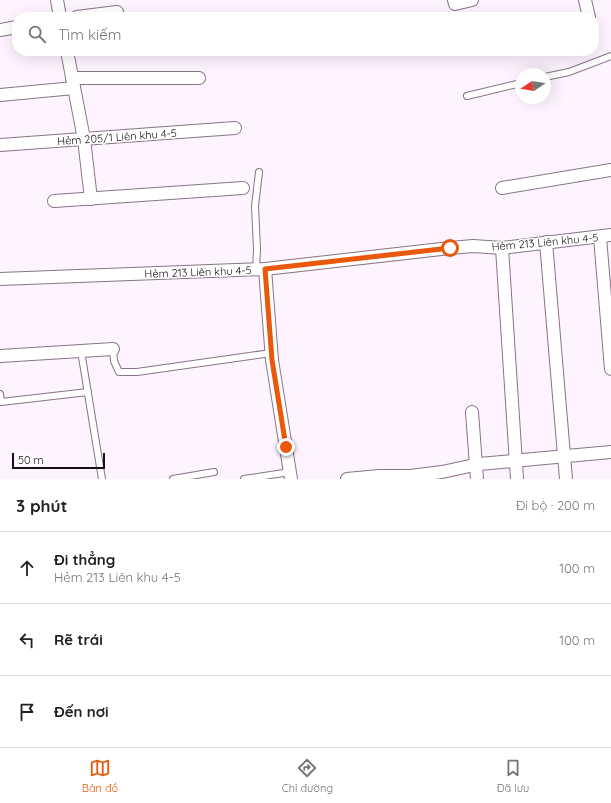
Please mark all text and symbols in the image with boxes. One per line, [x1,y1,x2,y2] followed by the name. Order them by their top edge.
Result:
[12,12,599,56] search box
[26,23,48,45] icon: search
[58,25,121,44] text: Tìm kiếm
[515,68,551,104] north arrow
[57,126,177,148] street label: Hẻm 205/1 Liên khu 4-5
[491,230,599,254] street label: Hẻm 213 Liên khu 4-5
[441,239,459,257] route start
[144,263,252,281] street label: Hẻm 213 Liên khu 4-5
[277,438,295,456] route end
[12,451,105,470] scale bar
[18,453,44,467] text: 50 m
[16,495,67,516] text: 3 phút
[516,497,595,513] text: Đi bộ · 200 m
[54,550,115,569] text: Đi thẳng
[16,557,38,579] icon: ahead
[559,560,595,576] text: 100 m
[54,569,181,585] text: Hẻm 213 Liên khu 4-5
[16,629,38,651] icon: left
[54,630,103,649] text: Rẽ trái
[559,632,595,648] text: 100 m
[16,701,38,723] icon: arrive
[54,702,109,721] text: Đến nơi
[82,757,118,795] tab: Bản đồ
[282,757,333,795] tab: Chỉ đường
[497,757,529,795] tab: Đã lưu

